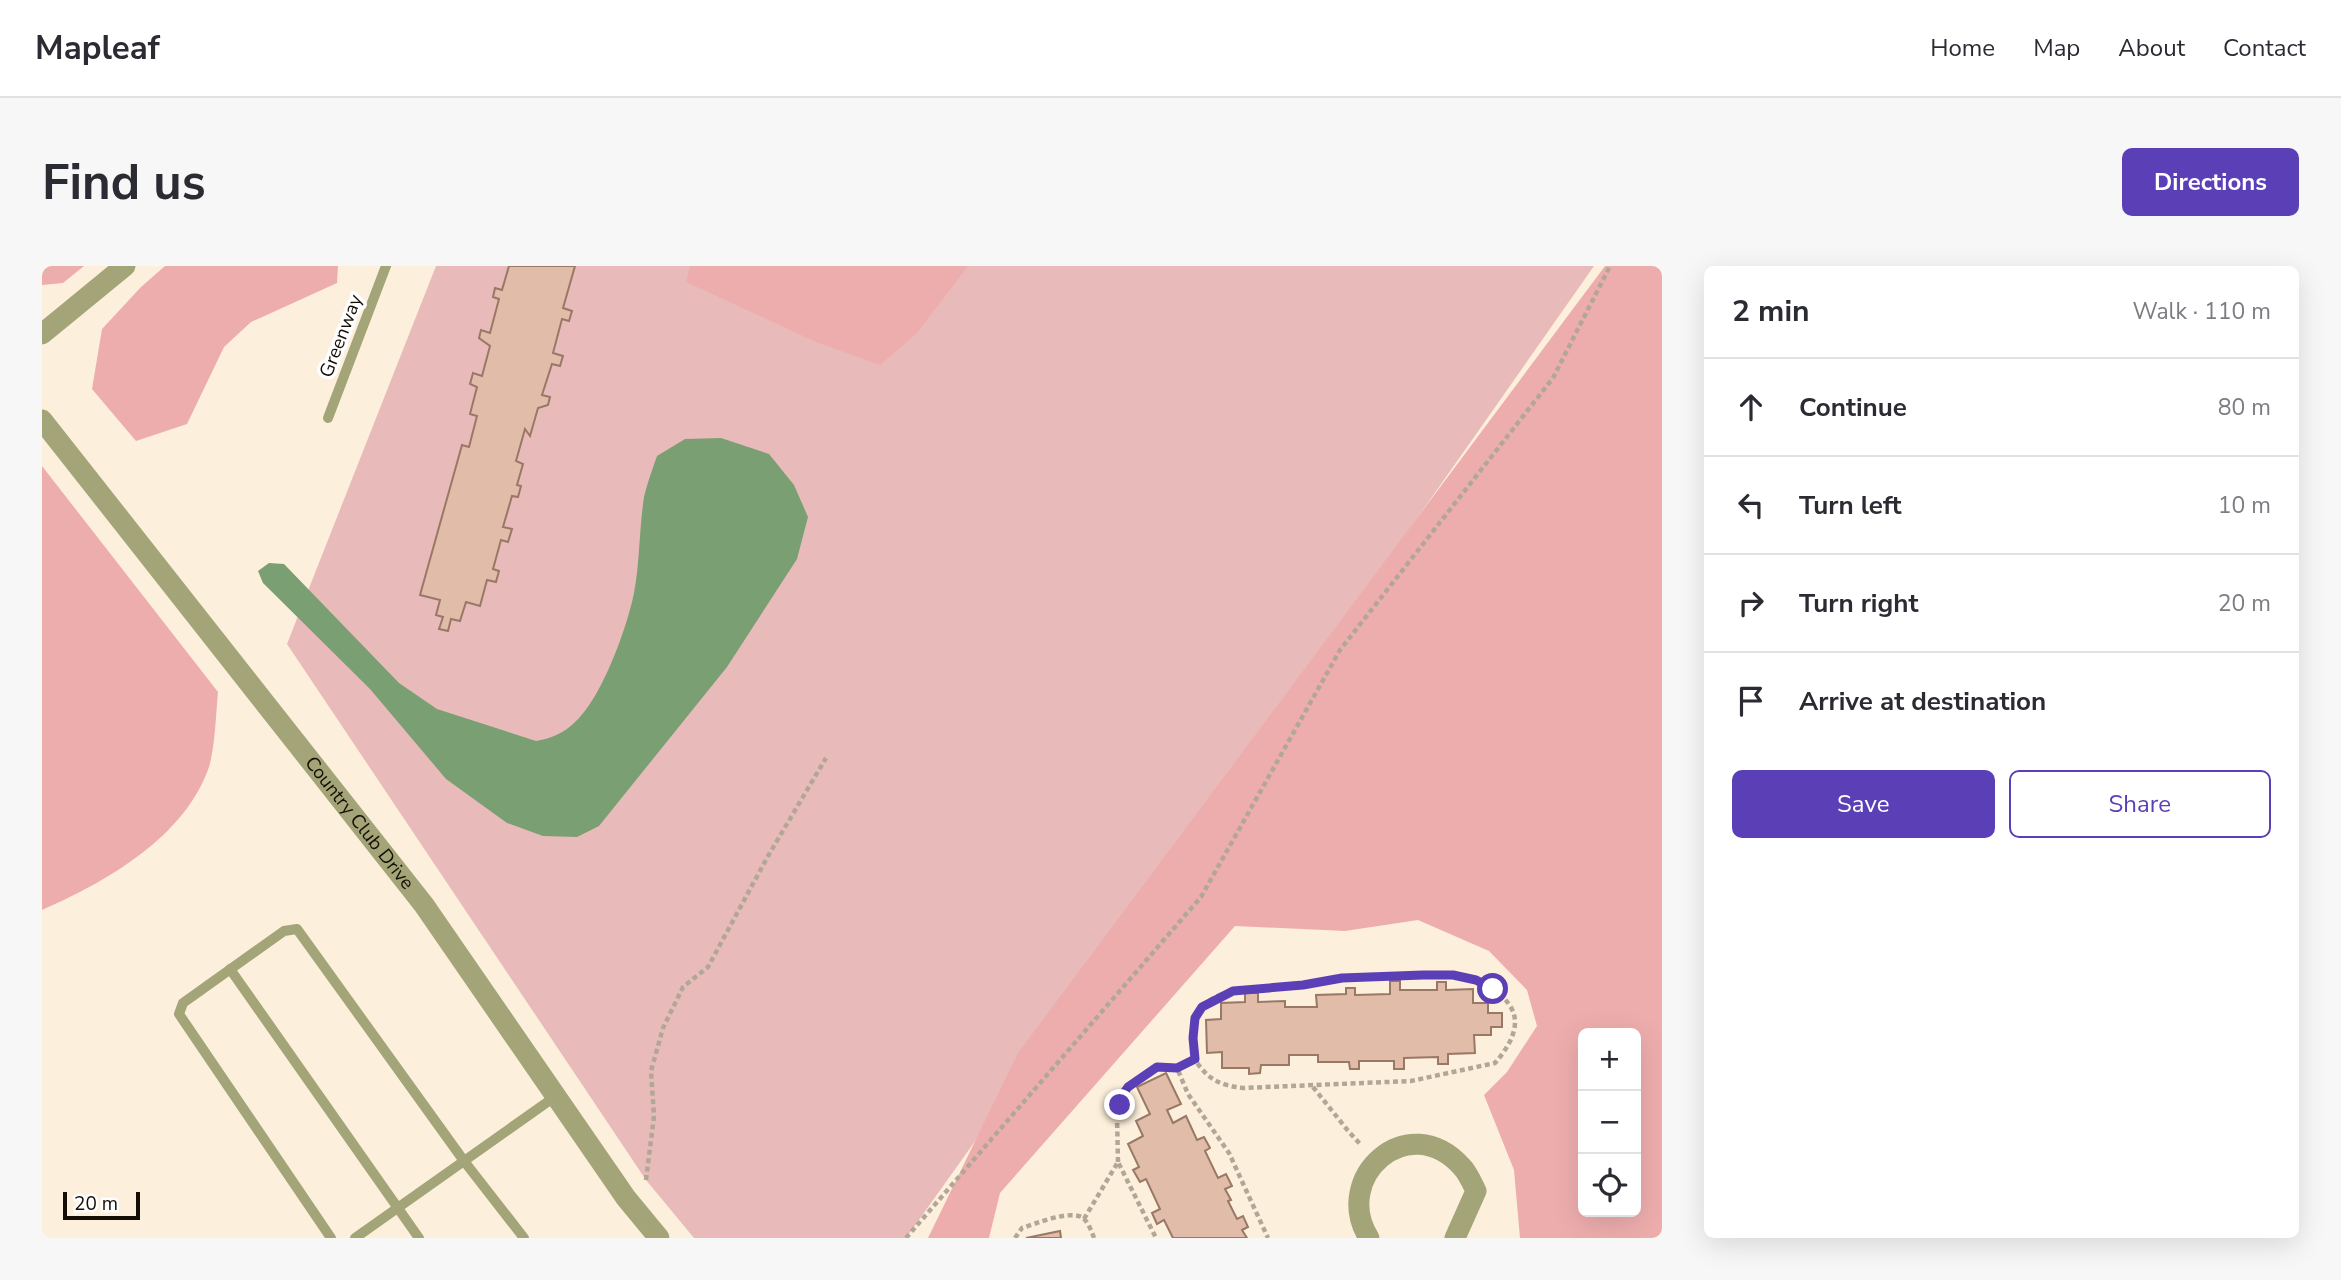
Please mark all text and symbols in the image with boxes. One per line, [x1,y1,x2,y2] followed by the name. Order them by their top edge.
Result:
[35,26,160,71] text: Mapleaf
[1930,32,1995,64] text: Home
[2033,32,2080,64] text: Map
[2118,32,2185,64] text: About
[2223,32,2306,64] text: Contact
[2122,148,2299,216] button: Directions
[42,149,206,216] text: Find us
[313,291,369,381] street label: Greenway
[1732,291,1810,332] text: 2 min
[2132,296,2271,327] text: Walk · 110 m
[1732,388,1770,426] icon: ahead
[1799,390,1907,425] text: Continue
[2218,392,2271,423] text: 80 m
[1732,486,1770,524] icon: left
[1799,488,1902,523] text: Turn left
[2218,490,2271,521] text: 10 m
[1732,584,1770,622] icon: right
[1799,586,1918,621] text: Turn right
[2218,588,2271,619] text: 20 m
[1732,682,1770,720] icon: arrive
[1799,684,2046,719] text: Arrive at destination
[299,751,420,895] street label: Country Club Drive
[1732,770,1995,838] button: Save
[2009,770,2271,838] button: Share
[1477,973,1508,1004] route start
[1578,1028,1641,1217] map controls
[1578,1028,1641,1091] button: +
[1104,1089,1135,1120] route end
[1578,1091,1641,1154] button: −
[1578,1154,1641,1217] button: locate
[63,1189,140,1221] scale bar
[74,1191,118,1217] text: 20 m

